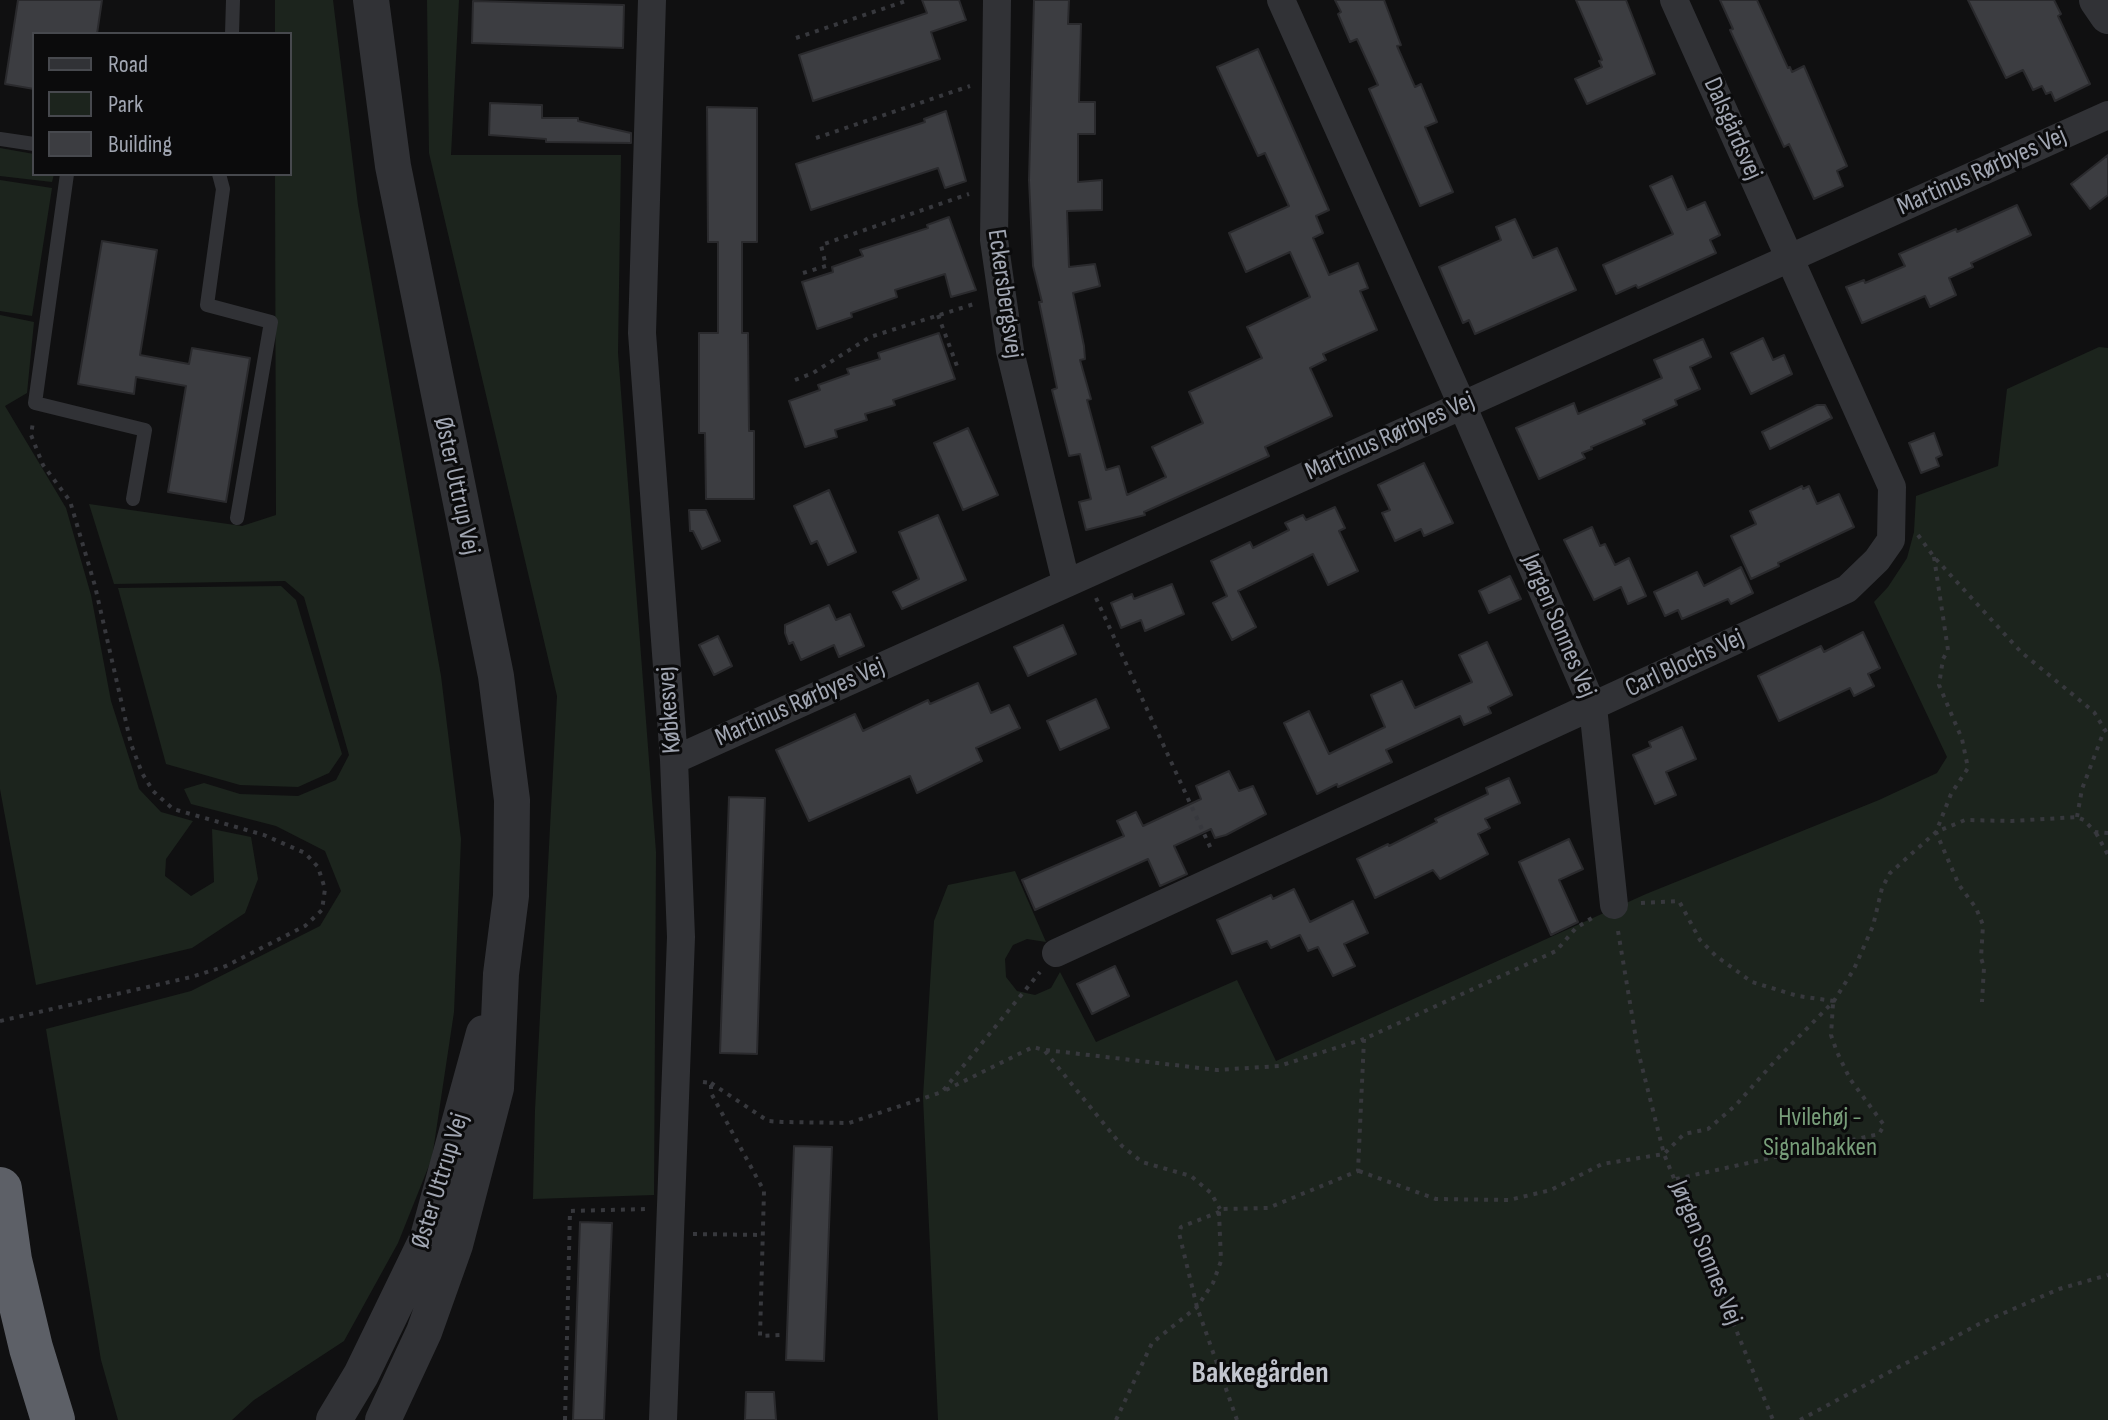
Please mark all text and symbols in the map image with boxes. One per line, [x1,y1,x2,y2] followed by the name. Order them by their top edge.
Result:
[32,32,292,176] legend
[108,50,148,79] text: Road
[1696,73,1768,185] street label: Dalsgårdsvej
[108,90,143,119] text: Park
[1893,121,2071,223] street label: Martinus Rørbyes Vej
[108,130,172,159] text: Building
[980,228,1028,360] street label: Eckersbergsvej
[1301,386,1479,488] street label: Martinus Rørbyes Vej
[426,414,486,558] street label: Øster Uttrup Vej
[1514,550,1602,702] street label: Jørgen Sonnes Vej
[1621,623,1749,705] street label: Carl Blochs Vej
[711,652,889,754] street label: Martinus Rørbyes Vej
[651,665,689,755] street label: Købkesvej
[1763,1102,1877,1164] park label: Hvilehøj - Signalbakken
[406,1110,476,1252] street label: Øster Uttrup Vej
[1662,1176,1748,1330] street label: Jørgen Sonnes Vej
[1191,1356,1329,1392] district label: Bakkegården

